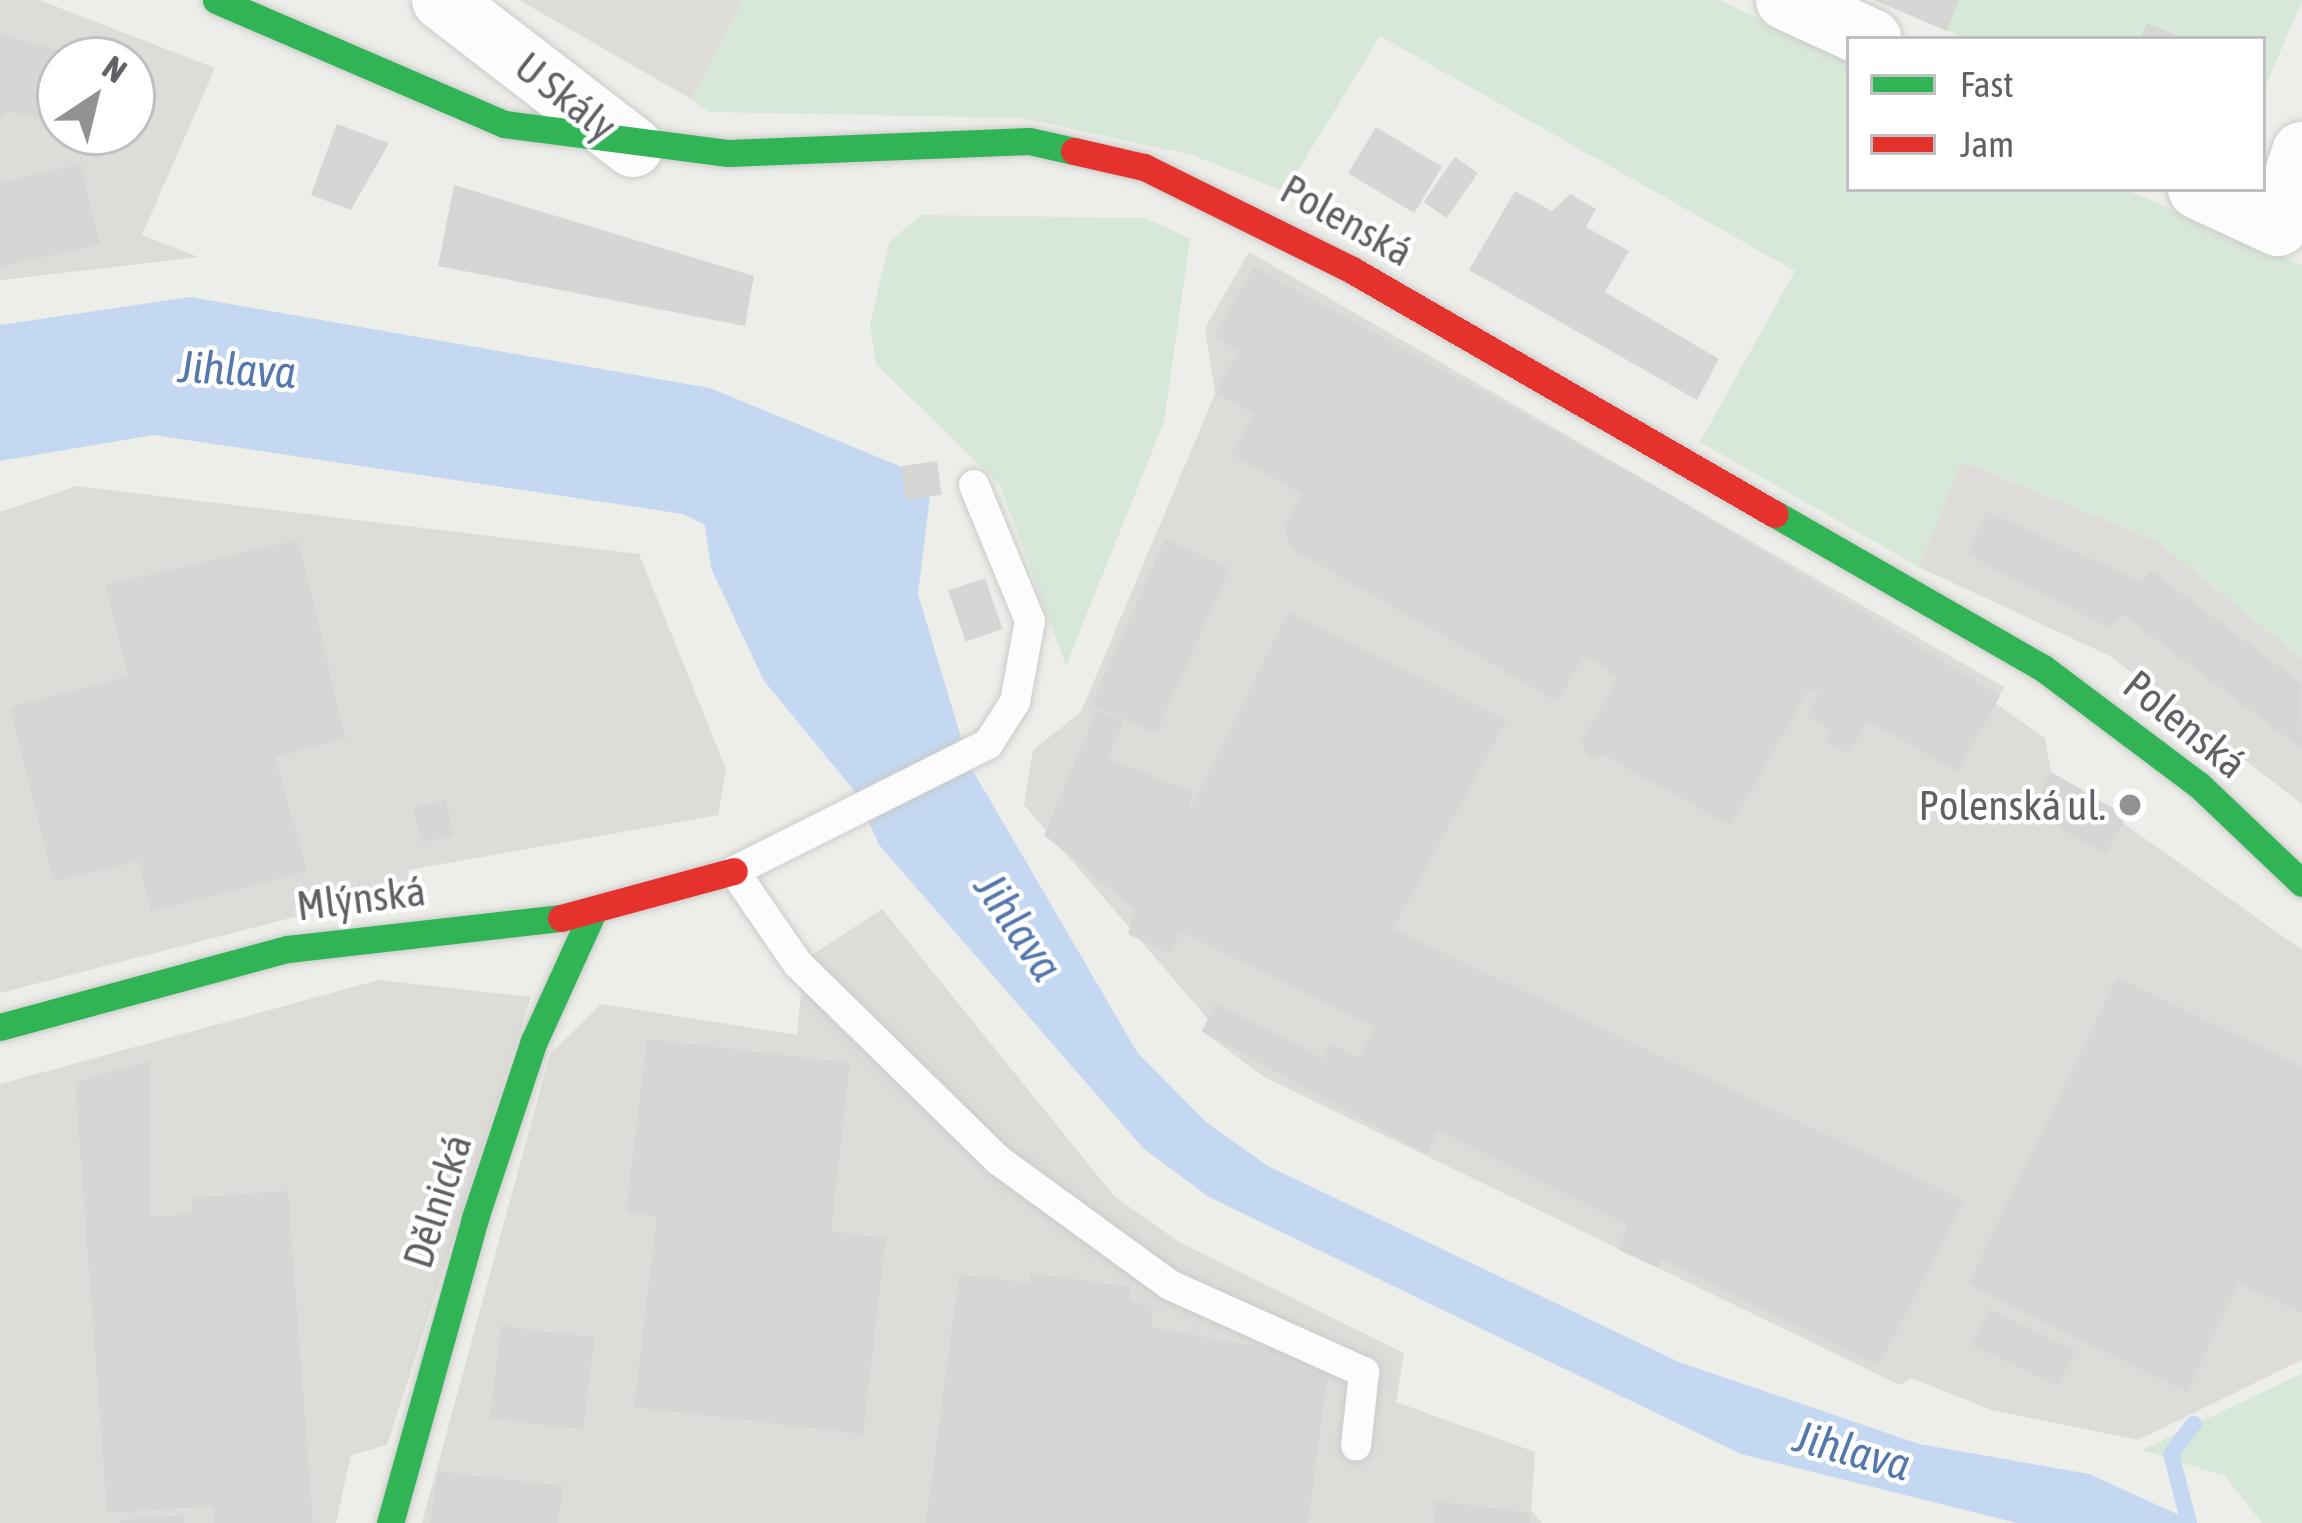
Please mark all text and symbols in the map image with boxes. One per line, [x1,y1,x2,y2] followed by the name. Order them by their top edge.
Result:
[36,36,156,156] north arrow
[1846,36,2266,192] legend
[505,41,627,151] street label: U Skály
[96,48,134,90] text: N
[1960,63,2014,105] text: Fast
[1960,123,2014,165] text: Jam
[1272,163,1422,277] street label: Polenská
[177,340,297,400] water label: Jihlava
[2114,659,2256,789] street label: Polenská
[1918,780,2106,830] place label: Polenská ul.
[2117,792,2143,818] marker: Polenská ul.
[963,863,1073,991] water label: Jihlava
[294,865,428,931] street label: Mlýnská
[392,1128,482,1274] street label: Dělnická
[1788,1410,1916,1492] water label: Jihlava

